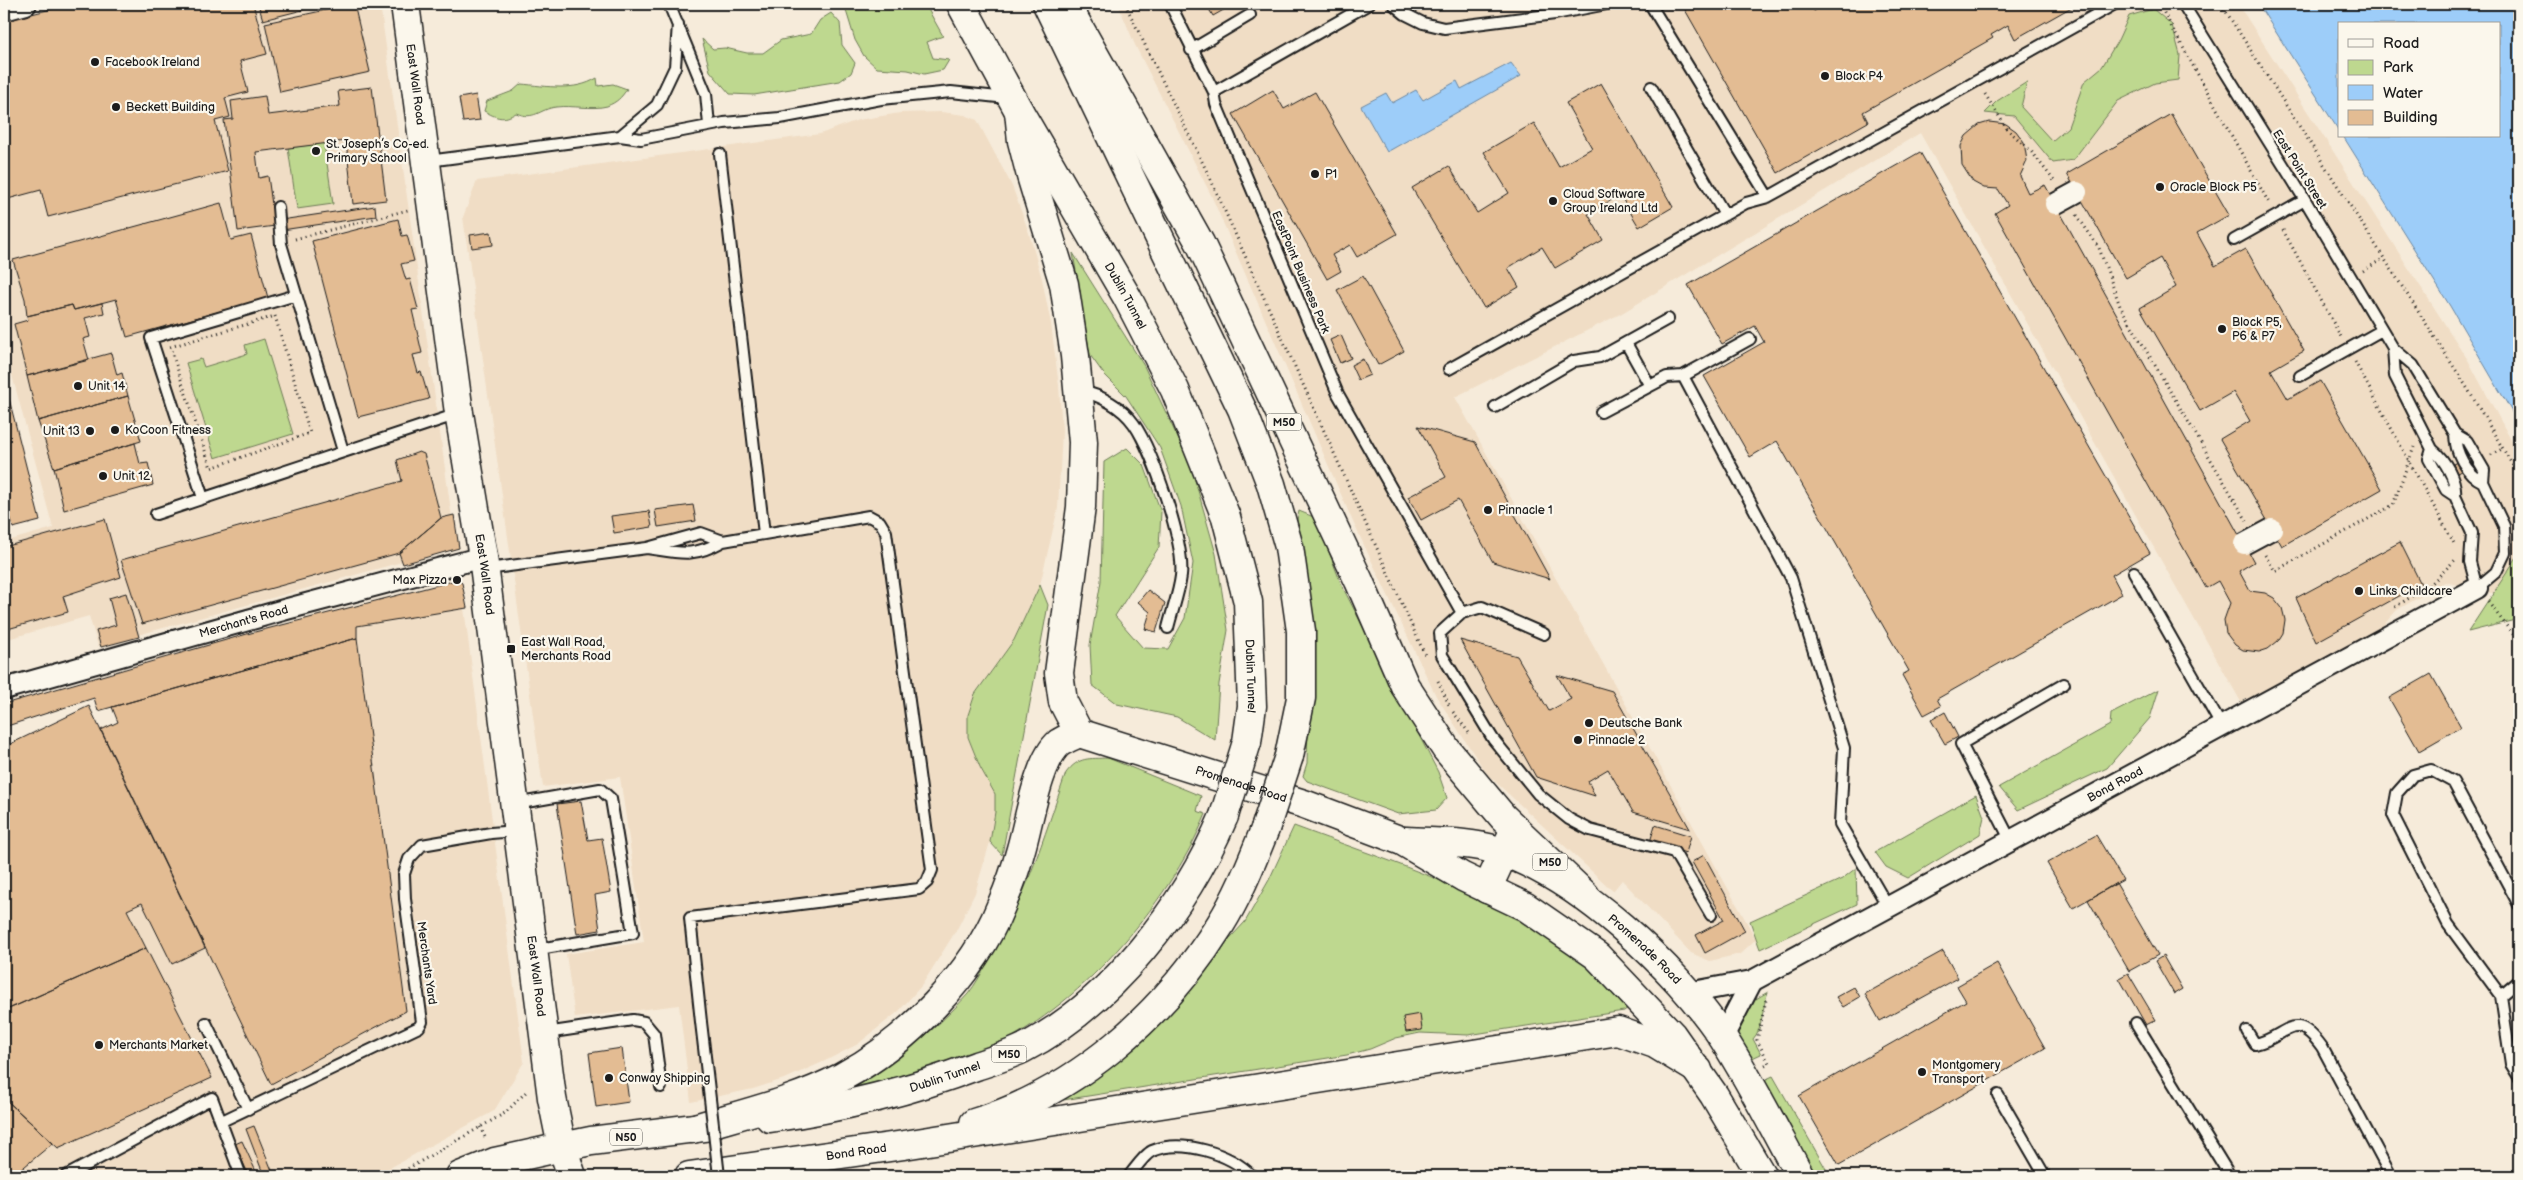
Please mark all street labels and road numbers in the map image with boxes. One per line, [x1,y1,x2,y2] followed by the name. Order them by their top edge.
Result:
[402,43,428,126] street label: East Wall Road
[2269,127,2330,212] street label: East Point Street
[1268,209,1333,336] street label: EastPoint Business Park
[1101,260,1149,332] street label: Dublin Tunnel
[1266,414,1302,431] road number: M50
[471,533,497,616] street label: East Wall Road
[197,602,290,641] street label: Merchant's Road
[1241,639,1259,714] street label: Dublin Tunnel
[1193,763,1289,806] street label: Promenade Road
[2085,763,2146,806] street label: Bond Road
[1532,854,1568,870] road number: M50
[1605,911,1684,988] street label: Promenade Road
[413,920,440,1006] street label: Merchants Yard
[523,935,549,1018] street label: East Wall Road
[992,1046,1026,1062] road number: M50
[908,1058,982,1096] street label: Dublin Tunnel
[610,1128,642,1146] road number: N50
[825,1141,888,1164] street label: Bond Road

